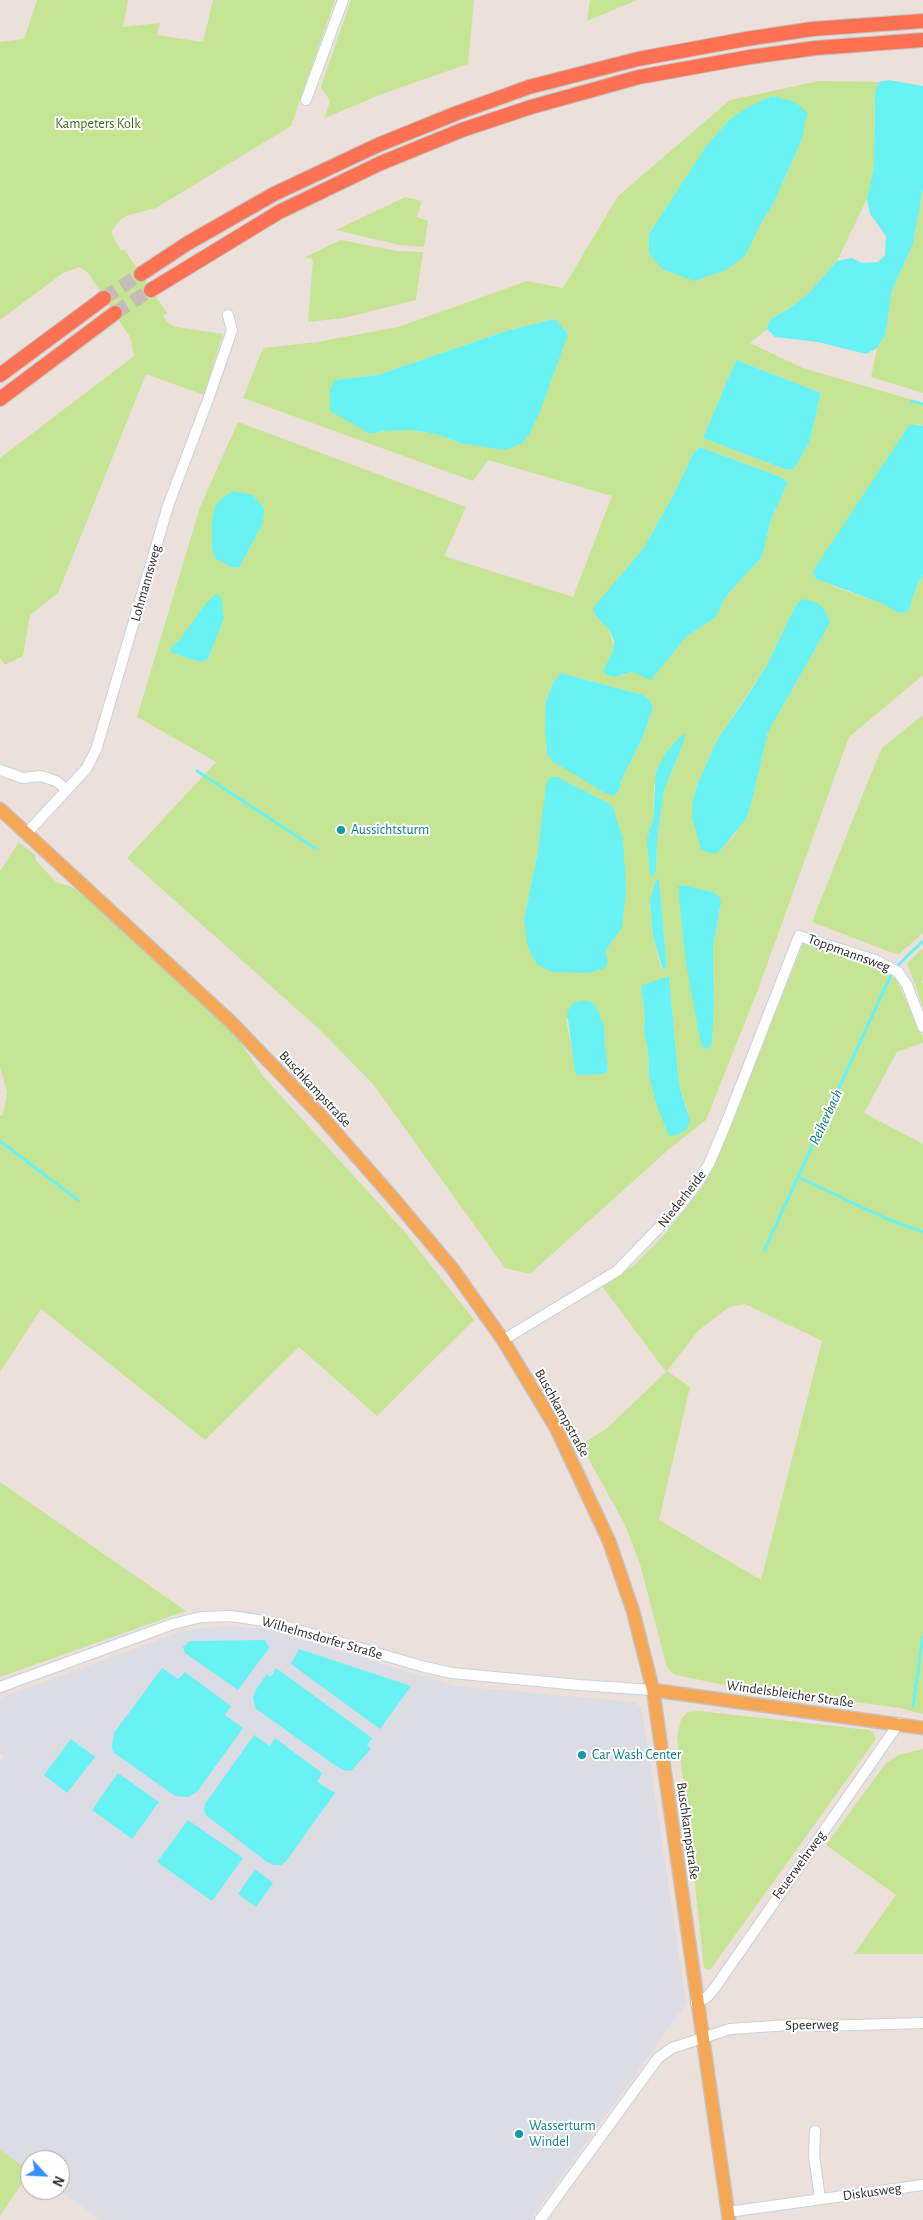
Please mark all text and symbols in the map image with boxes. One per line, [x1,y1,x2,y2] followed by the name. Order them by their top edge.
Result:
[55,116,141,132] park label: Kampeters Kolk
[127,543,165,623] street label: Lohmannsweg
[351,822,429,838] place label: Aussichtsturm
[335,824,347,836] marker: Aussichtsturm
[806,930,892,976] street label: Toppmannsweg
[275,1047,355,1131] street label: Buschkampstraße
[805,1086,847,1148] water label: Reiherbach
[654,1167,710,1231] street label: Niederheide
[531,1366,593,1460] street label: Buschkampstraße
[260,1613,384,1663] street label: Wilhelmsdorfer Straße
[725,1677,855,1711] street label: Windelsbleicher Straße
[592,1747,681,1763] place label: Car Wash Center
[576,1749,588,1761] marker: Car Wash Center
[673,1781,703,1881] street label: Buschkampstraße
[769,1828,829,1902] street label: Feuerwehrweg
[785,2016,839,2034] street label: Speerweg
[529,2118,596,2150] place label: Wasserturm Windel
[513,2128,525,2140] marker: Wasserturm Windel
[20,2150,70,2200] north arrow
[49,2174,66,2188] text: N
[842,2180,902,2204] street label: Diskusweg

